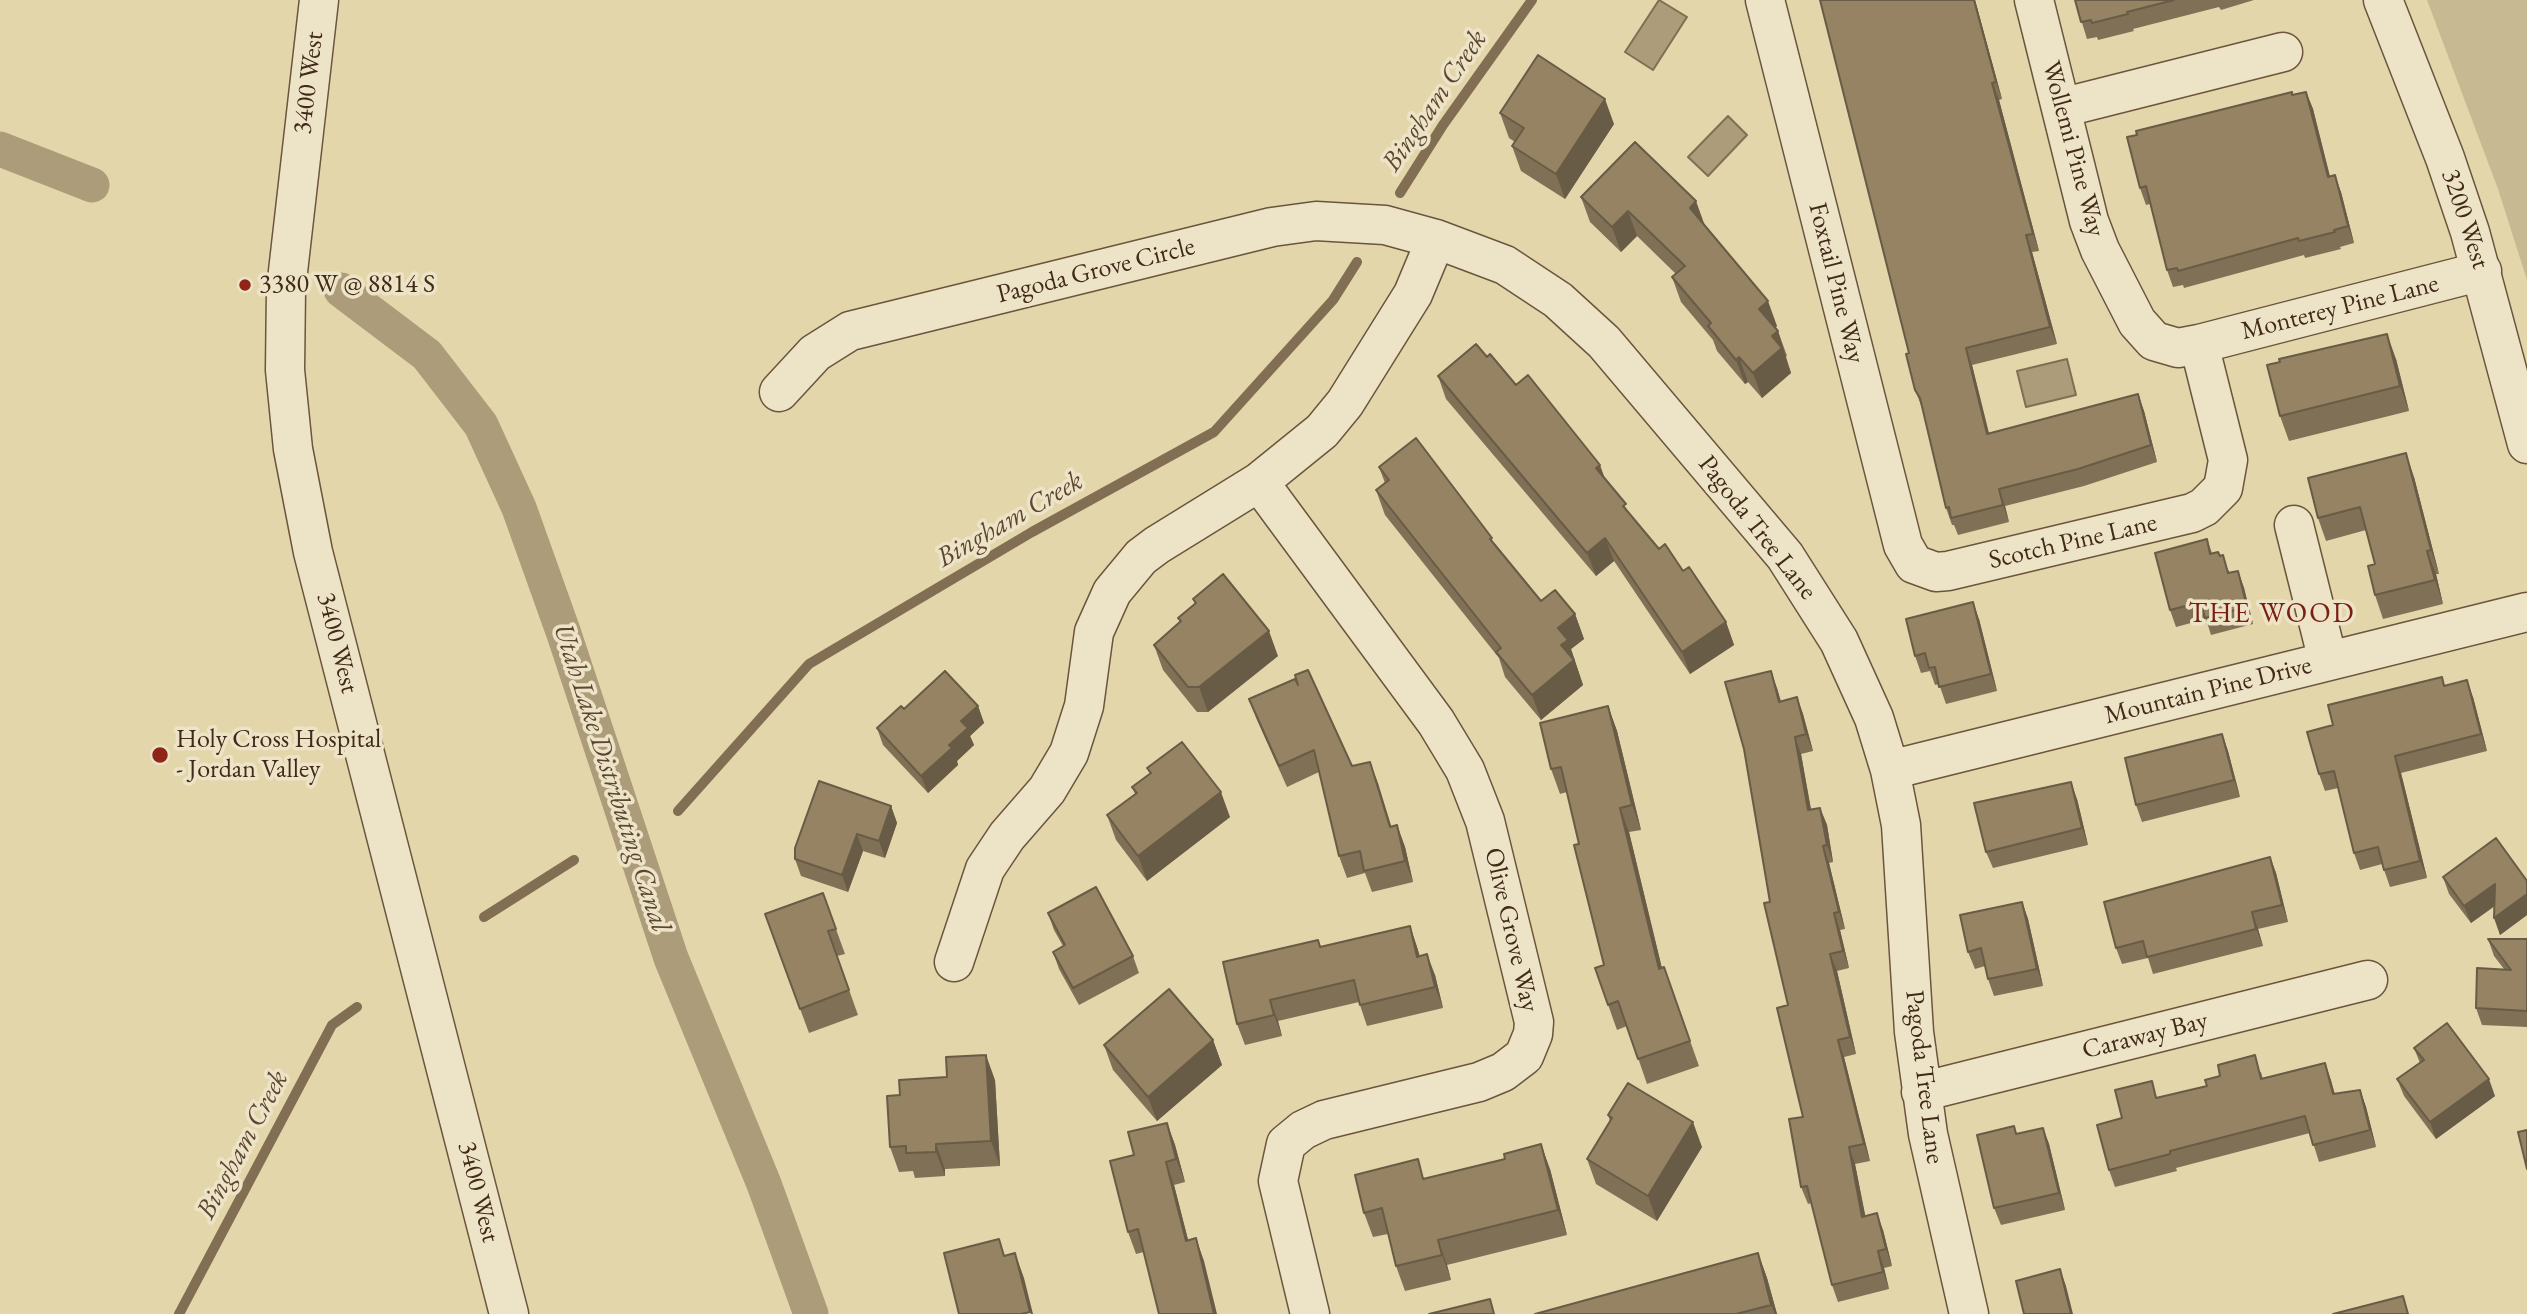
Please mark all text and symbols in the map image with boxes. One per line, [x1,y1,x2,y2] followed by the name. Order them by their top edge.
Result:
[1375,24,1495,178] water label: Bingham Creek
[287,30,331,136] street label: 3400 West
[2035,58,2111,240] street label: Wollemi Pine Way
[2434,165,2496,273] street label: 3200 West
[1801,199,1871,367] street label: Foxtail Pine Way
[994,231,1198,311] street label: Pagoda Grove Circle
[2238,268,2442,348] street label: Monterey Pine Lane
[259,269,435,301] place label: 3380 W @ 8814 S
[237,277,253,293] marker: 3380 W @ 8814 S
[1691,450,1823,606] street label: Pagoda Tree Lane
[931,465,1089,575] water label: Bingham Creek
[1986,508,2160,576] street label: Scotch Pine Lane
[309,589,365,697] street label: 3400 West
[2189,597,2355,631] district label: THE WOOD
[545,619,677,937] water label: Utah Lake Distributing Canal
[2101,650,2315,732] street label: Mountain Pine Drive
[176,724,381,786] place label: Holy Cross Hospital - Jordan Valley
[150,745,170,765] marker: Holy Cross Hospital - Jordan Valley
[1477,845,1545,1015] street label: Olive Grove Way
[1898,989,1950,1165] street label: Pagoda Tree Lane
[2079,1005,2211,1067] street label: Caraway Bay
[190,1065,296,1225] water label: Bingham Creek
[450,1138,506,1246] street label: 3400 West

